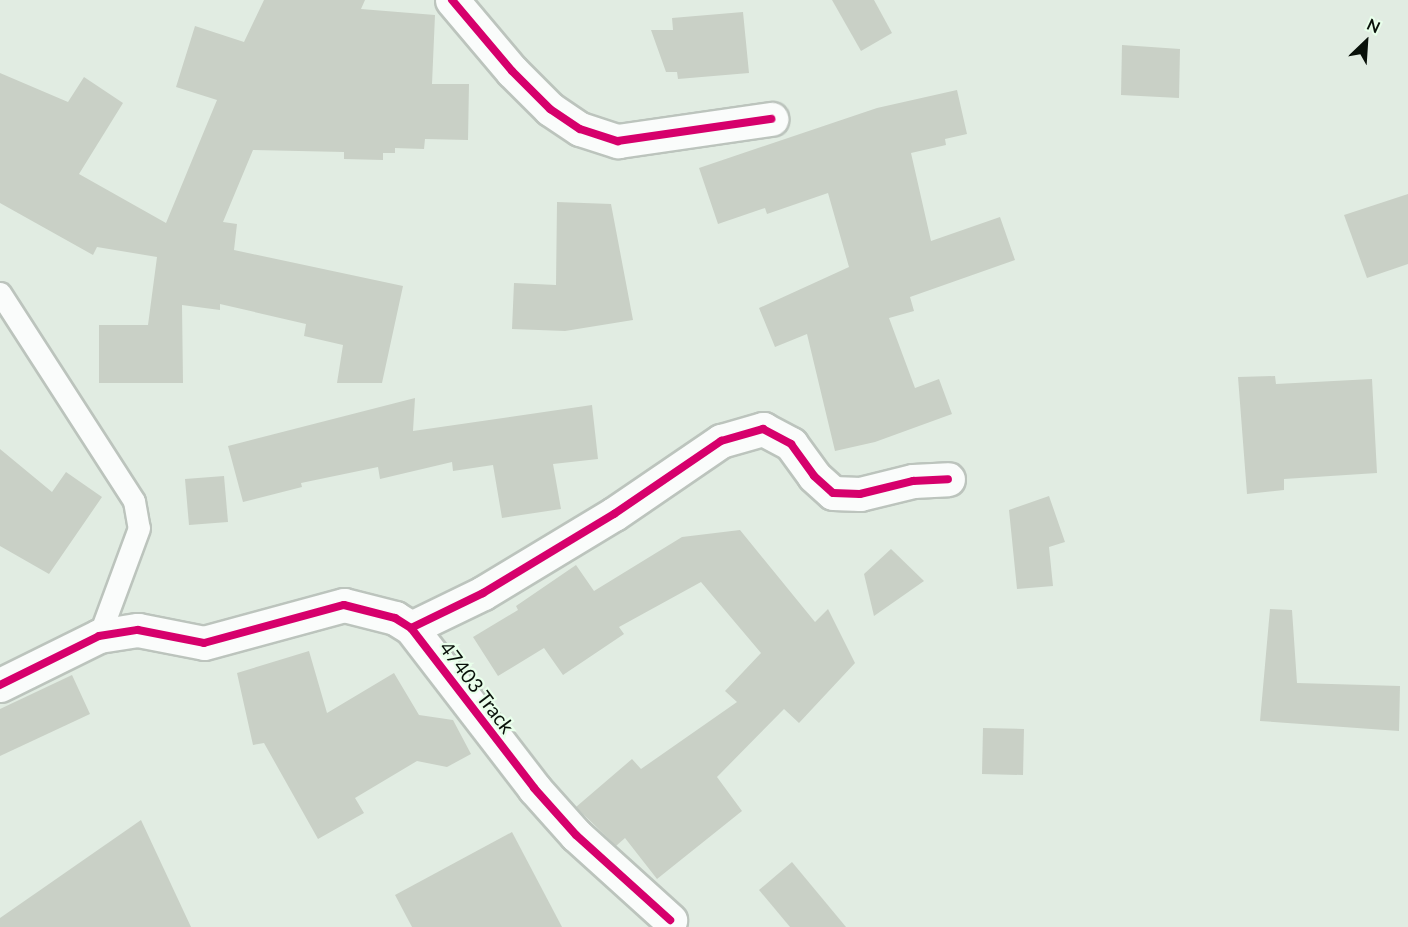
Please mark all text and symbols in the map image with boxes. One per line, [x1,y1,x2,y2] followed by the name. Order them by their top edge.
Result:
[1336,12,1396,72] north arrow
[1364,14,1383,36] text: N
[434,636,520,738] street label: 47403 Track

